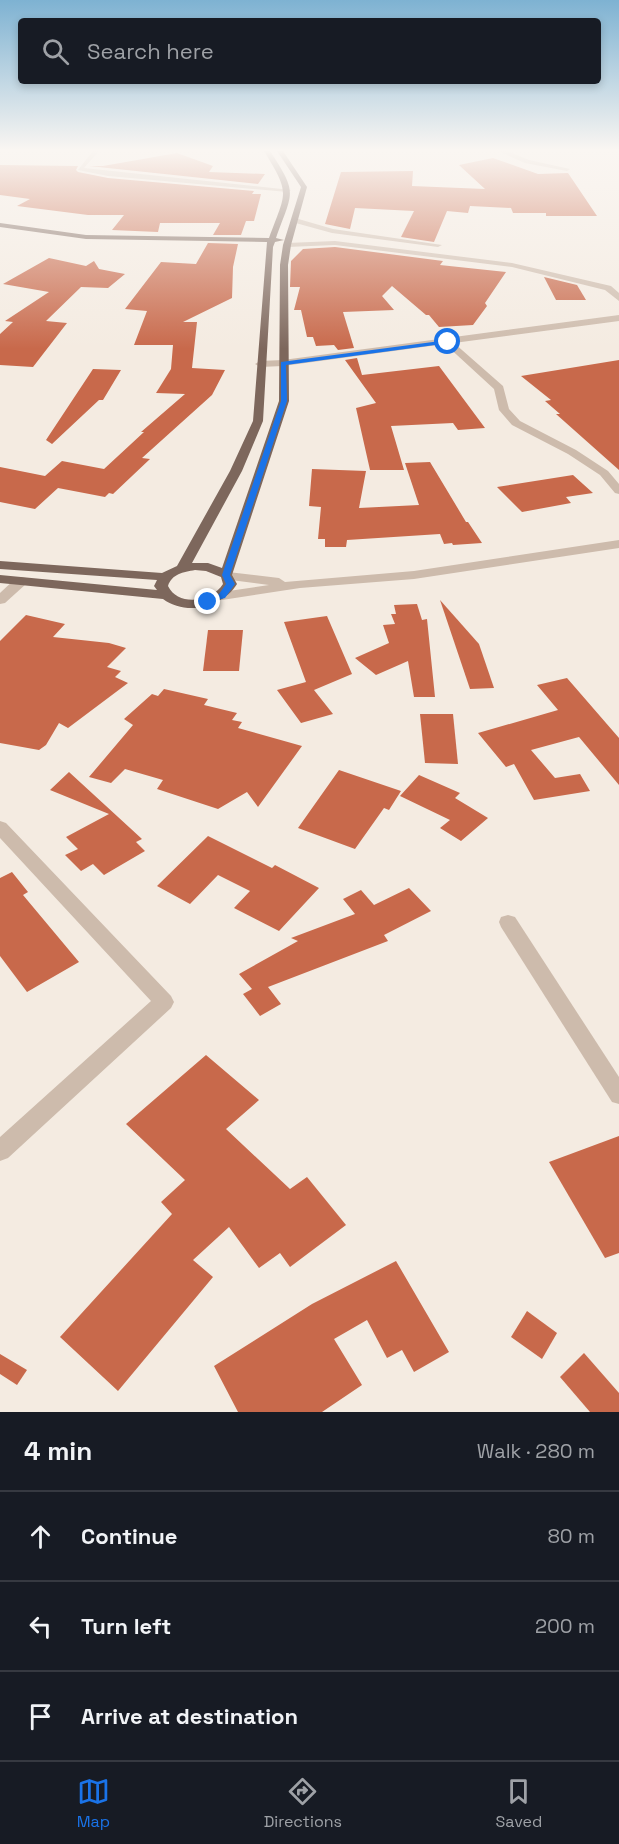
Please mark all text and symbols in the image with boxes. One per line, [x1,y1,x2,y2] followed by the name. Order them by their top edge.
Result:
[18,18,601,84] search box
[39,35,72,68] icon: search
[87,37,214,65] text: Search here
[434,328,460,354] route start
[194,588,220,614] route end
[24,1434,92,1468] text: 4 min
[477,1438,595,1464] text: Walk · 280 m
[24,1520,57,1553] icon: ahead
[81,1522,177,1550] text: Continue
[547,1523,595,1549] text: 80 m
[24,1610,57,1643] icon: left
[81,1612,171,1640] text: Turn left
[535,1613,595,1639] text: 200 m
[24,1700,57,1733] icon: arrive
[81,1702,298,1730] text: Arrive at destination
[77,1775,110,1832] tab: Map
[264,1775,342,1832] tab: Directions
[496,1775,542,1832] tab: Saved

